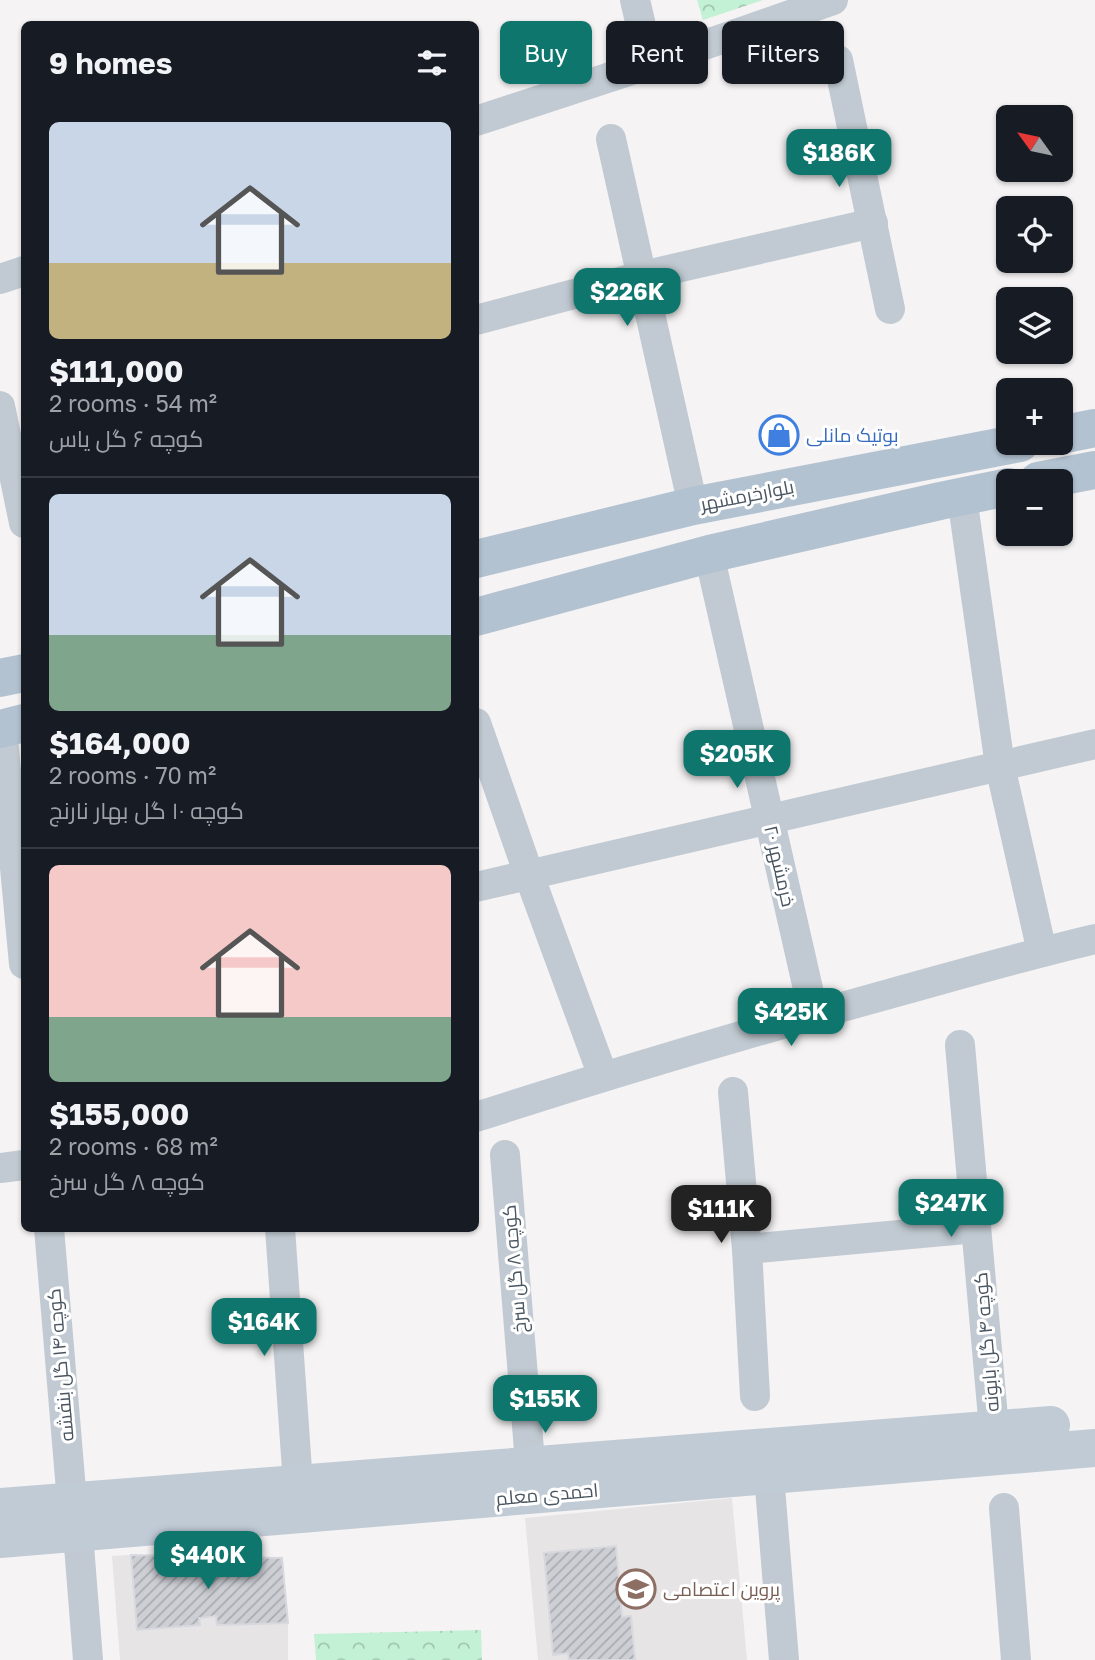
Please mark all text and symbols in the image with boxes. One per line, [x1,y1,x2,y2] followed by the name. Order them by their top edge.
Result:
[500,21,592,84] chip: Buy
[606,21,708,84] chip: Rent
[722,21,844,84] chip: Filters
[413,44,451,82] icon: filters
[49,45,172,81] text: 9 homes
[996,105,1073,182] north arrow
[996,105,1073,546] map controls
[790,130,888,189] pin: $186K
[802,138,876,166] text: $186K
[187,167,313,293] icon: home
[996,196,1073,273] button: locate
[578,268,676,328] pin: $226K
[590,277,664,305] text: $226K
[996,287,1073,364] button: layers
[49,353,184,389] text: $111,000
[996,378,1073,455] button: +
[49,389,217,417] text: 2 rooms · 54 m²
[758,414,800,456] shop icon: بوتیک مانلی
[806,423,899,447] place label: بوتیک مانلی
[49,424,203,452] text: کوچه ۶ گل یاس
[996,469,1073,546] button: −
[697,474,796,516] street label: بلوارخرمشهر
[187,539,313,665] icon: home
[49,725,190,761] text: $164,000
[688,730,786,790] pin: $205K
[699,739,775,767] text: $205K
[49,761,216,789] text: 2 rooms · 70 m²
[49,796,244,824] text: کوچه ۱۰ گل بهار نارنج
[759,823,801,909] street label: خرمشهر ۲۰
[187,910,313,1036] icon: home
[742,988,840,1048] pin: $425K
[754,997,828,1025] text: $425K
[49,1096,189,1132] text: $155,000
[49,1132,218,1160] text: 2 rooms · 68 m²
[49,1167,205,1195] text: کوچه ۸ گل سرخ
[902,1180,1000,1239] pin: $247K
[672,1186,770,1245] pin: $111K
[914,1188,988,1216] text: $247K
[687,1194,755,1222] text: $111K
[496,1204,534,1334] street label: کوچه ۸ گل سرخ
[968,1271,1005,1413] street label: کوچه ۴ گل بابونه
[41,1287,80,1442] street label: کوچه ۱۴ گل بنفشه
[215,1298,313,1358] pin: $164K
[228,1307,300,1335] text: $164K
[496,1376,594,1435] pin: $155K
[509,1384,581,1412] text: $155K
[495,1478,600,1512] street label: احمدی معلم
[159,1532,257,1591] pin: $440K
[170,1540,246,1568] text: $440K
[615,1568,657,1610] school or university icon: پروین اعتصامی
[663,1577,780,1602] place label: پروین اعتصامی

